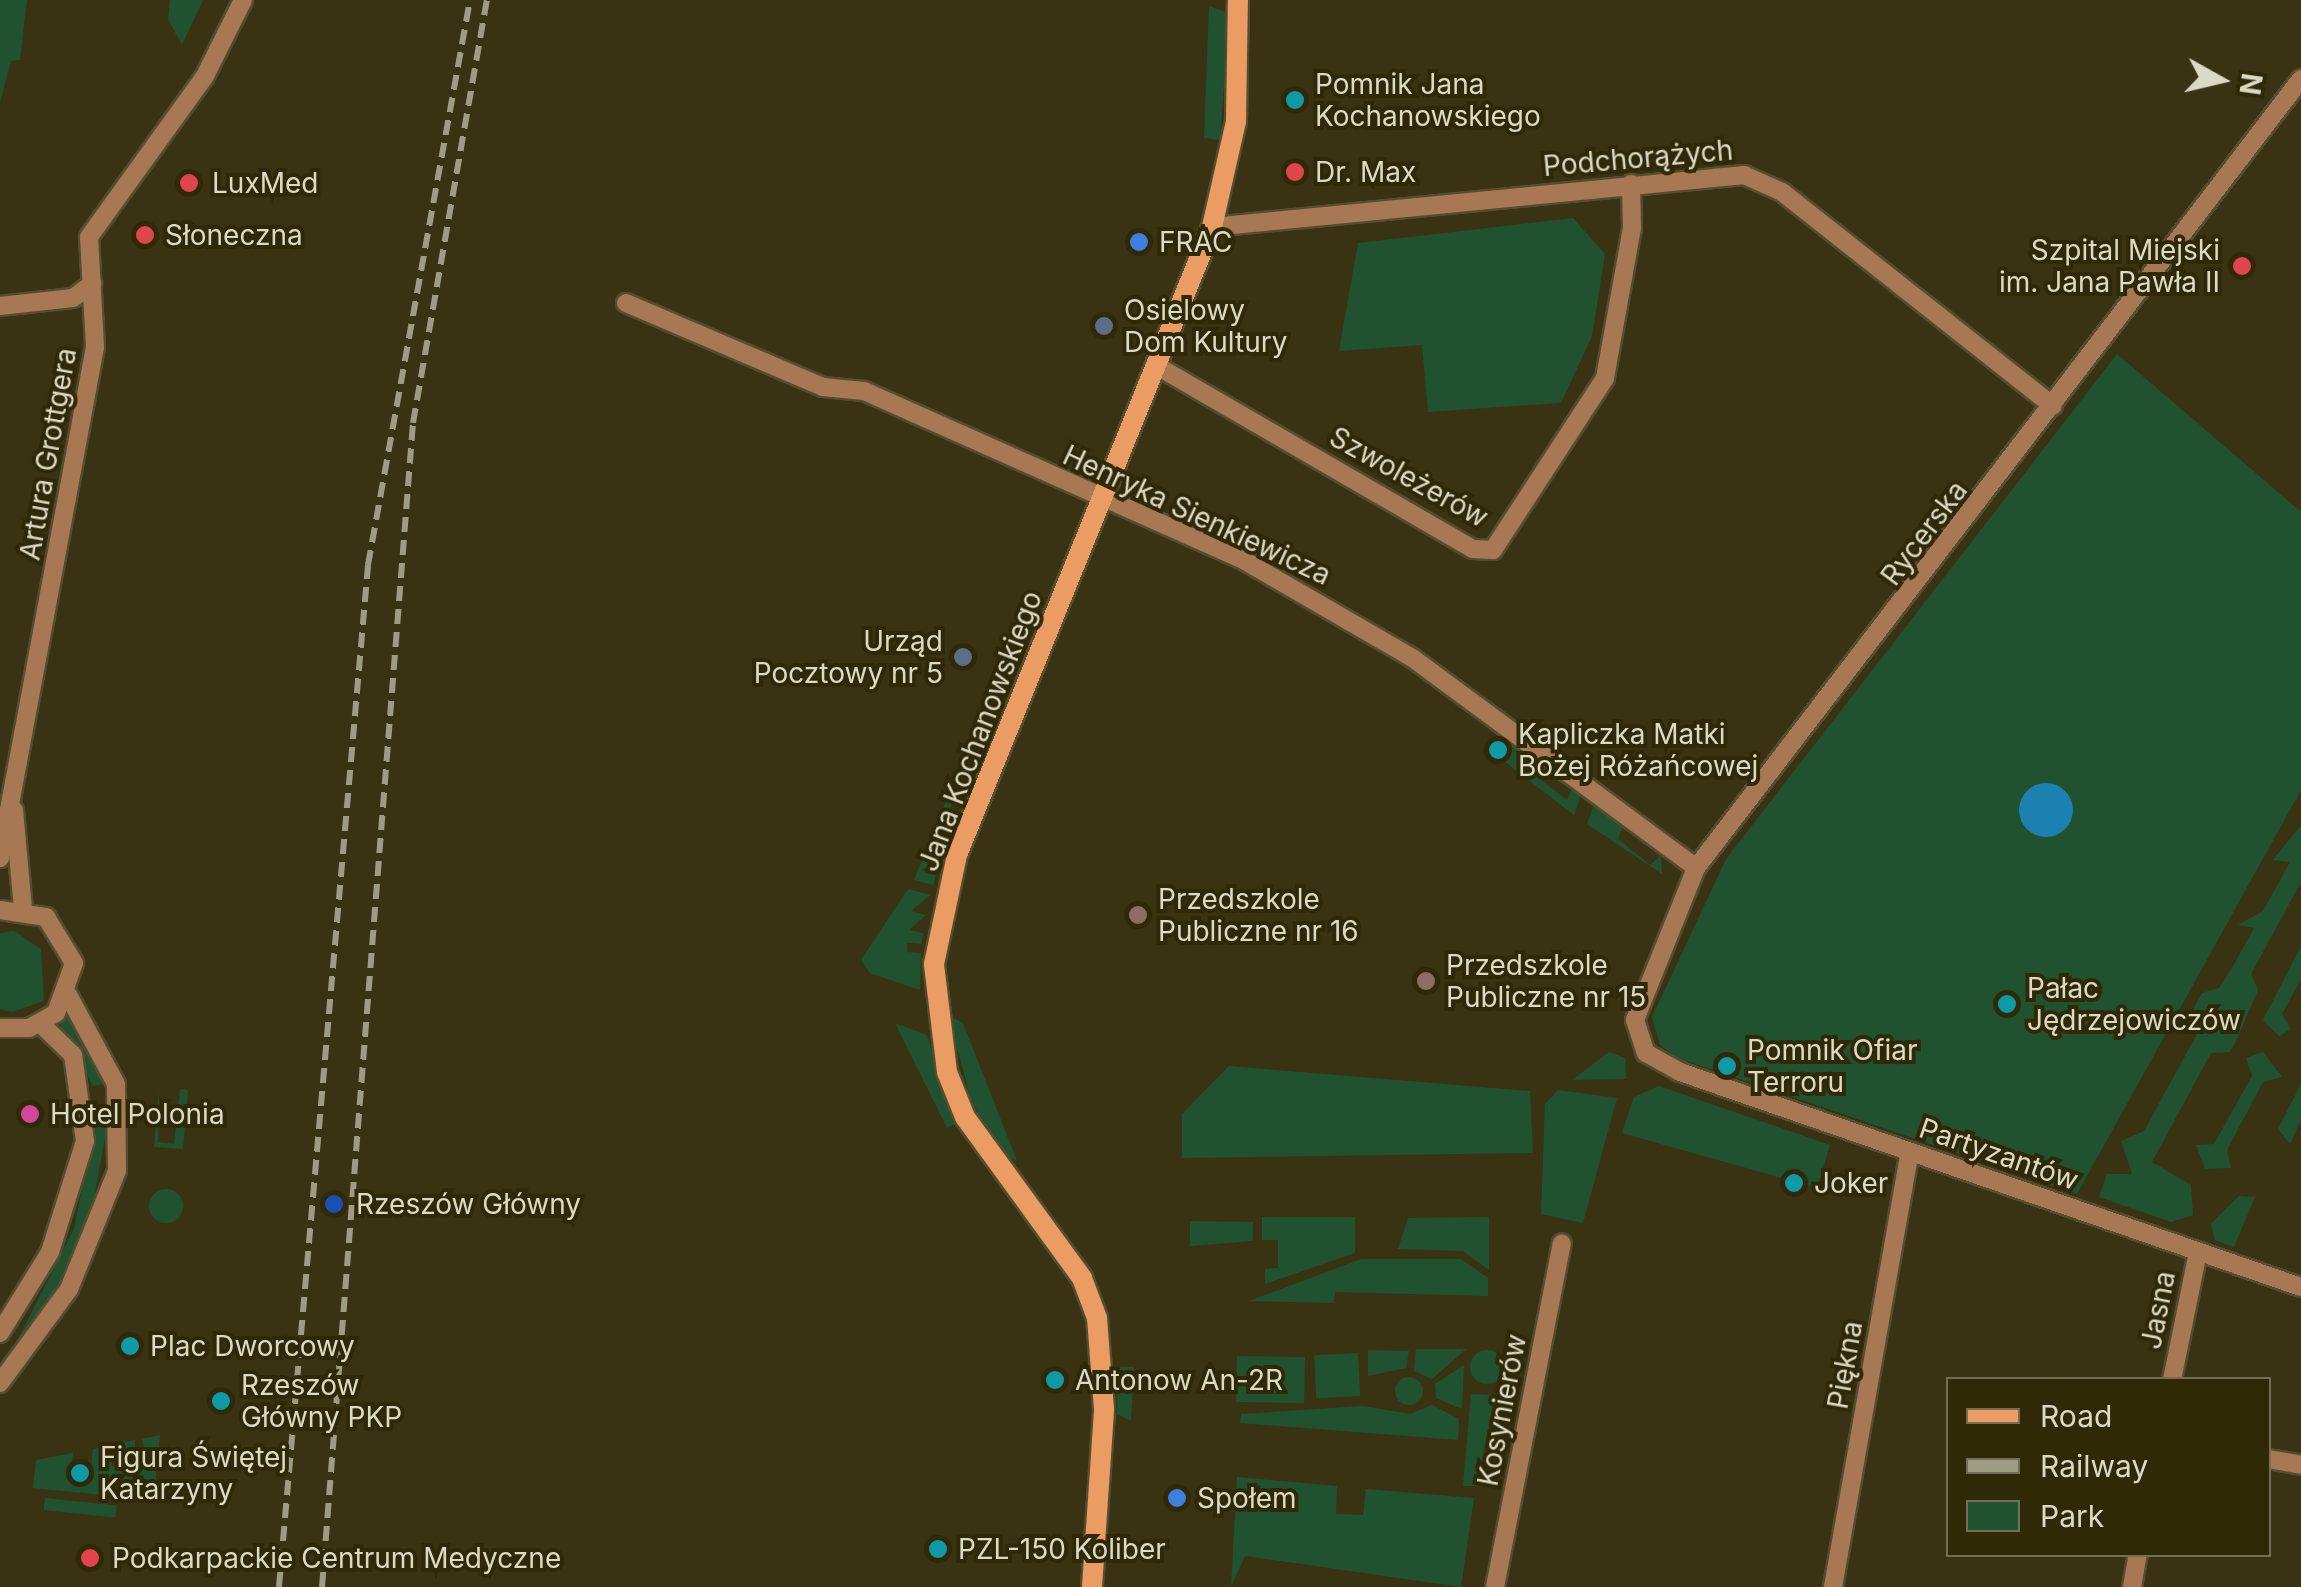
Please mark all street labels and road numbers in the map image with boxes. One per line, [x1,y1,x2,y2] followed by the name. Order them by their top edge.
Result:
[1542,133,1734,183] street label: Podchorążych
[13,345,83,563] street label: Artura Grottgera
[1324,420,1494,534] street label: Szwoleżerów
[1058,438,1336,592] street label: Henryka Sienkiewicza
[1874,474,1974,592] street label: Rycerska
[911,586,1049,876] street label: Jana Kochanowskiego
[1915,1111,2083,1197] street label: Partyzantów
[2134,1268,2182,1352] street label: Jasna
[1821,1318,1869,1412] street label: Piękna
[1471,1331,1533,1489] street label: Kosynierów

